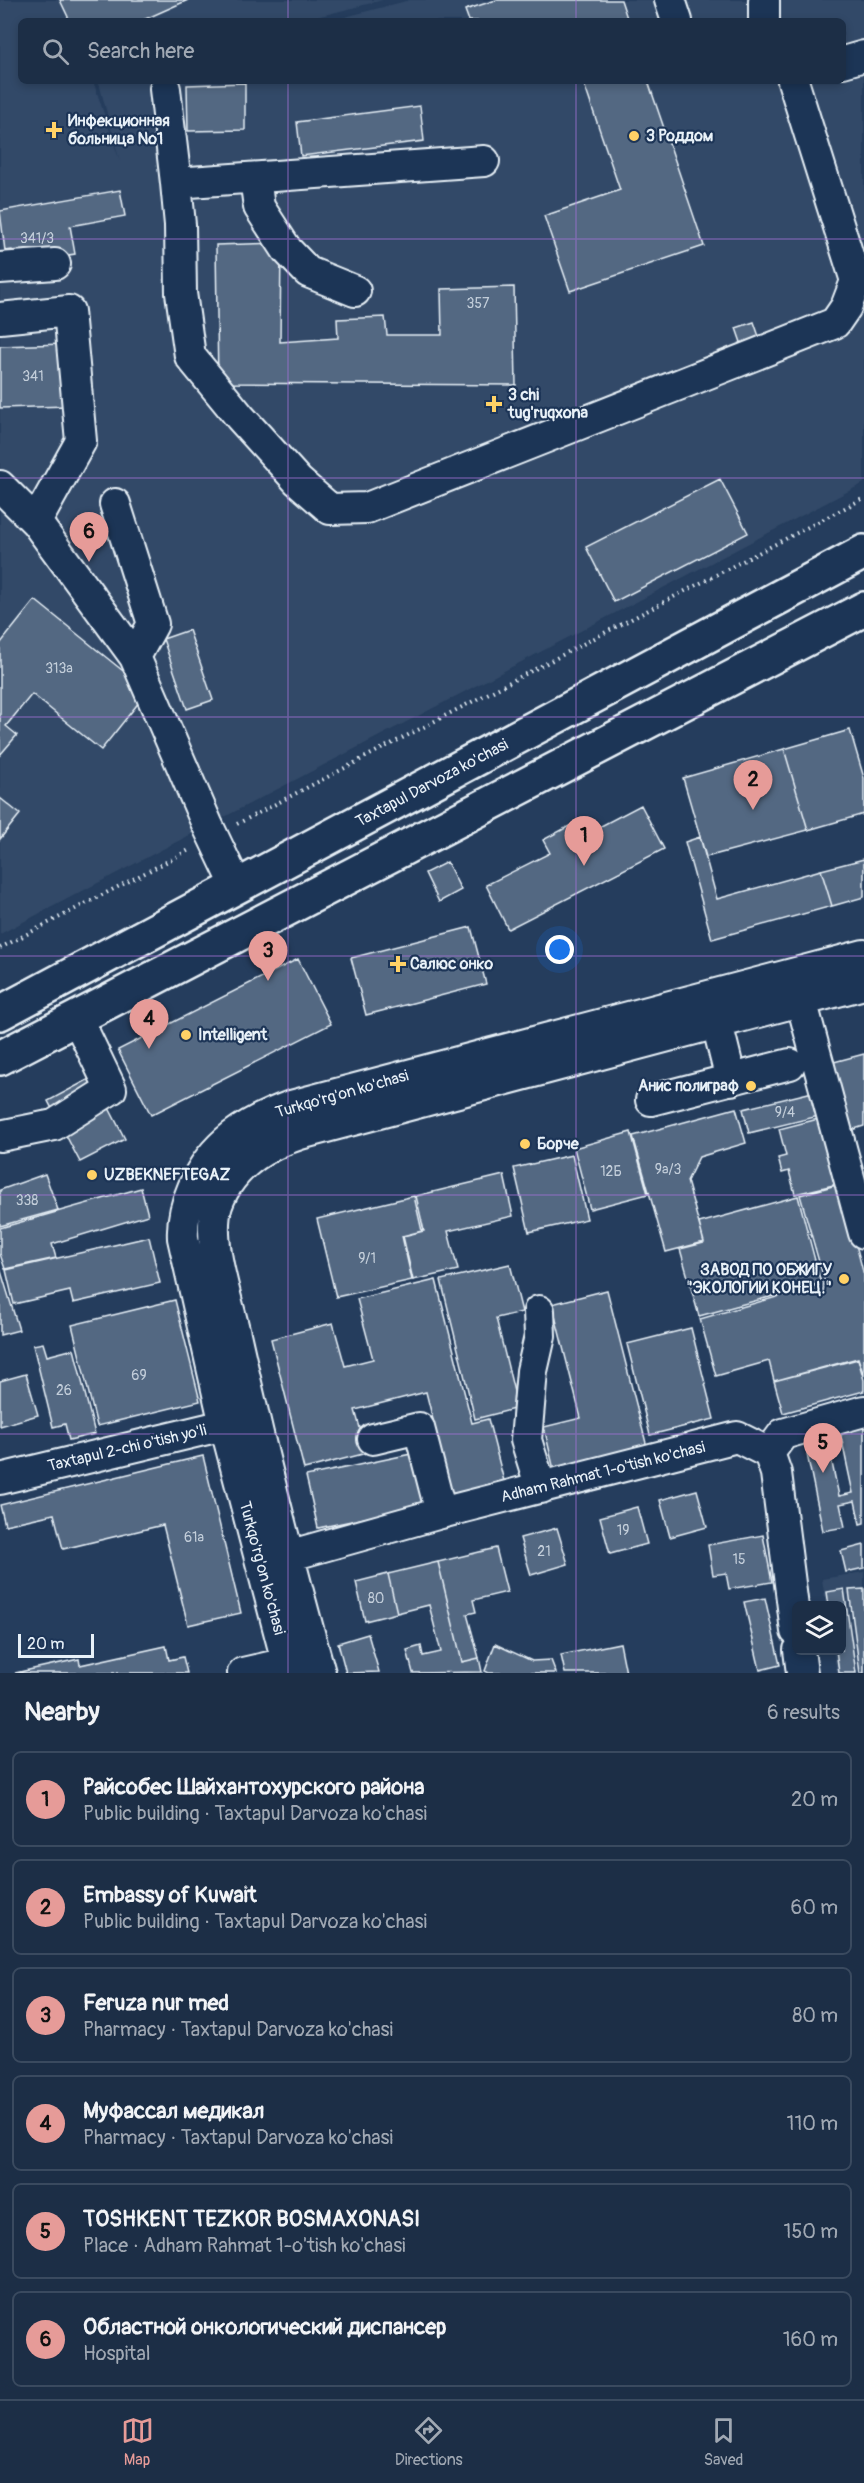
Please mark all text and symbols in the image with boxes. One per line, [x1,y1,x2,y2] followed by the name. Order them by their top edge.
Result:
[18,18,846,84] search box
[39,35,72,68] icon: search
[87,37,194,65] text: Search here
[68,111,170,149] place label: Инфекционная больница №1
[45,121,63,139] marker: Инфекционная больница №1
[646,126,713,146] place label: 3 Роддом
[627,129,641,143] marker: 3 Роддом
[20,230,54,247] house number: 341/3
[467,295,490,312] house number: 357
[22,368,44,385] house number: 341
[507,385,588,423] place label: 3 chi tug'ruqxona
[485,395,503,413] marker: 3 chi tug'ruqxona
[70,512,109,562] pin: 6
[45,660,73,677] house number: 313a
[352,734,512,832] street label: Taxtapul Darvoza ko'chasi
[734,760,772,810] pin: 2
[564,816,604,866] pin: 1
[248,932,288,981] pin: 3
[545,935,574,964] your location
[410,954,494,974] place label: Салюс онко
[391,957,405,971] marker: Салюс онко
[130,1000,168,1049] pin: 4
[198,1025,268,1045] place label: Intelligent
[179,1028,193,1042] marker: Intelligent
[273,1065,411,1123] street label: Turkqo'rg'on ko'chasi
[638,1076,739,1096] place label: Анис полиграф
[744,1079,758,1093] marker: Анис полиграф
[775,1104,795,1121] house number: 9/4
[537,1134,580,1154] place label: Борче
[518,1137,532,1151] marker: Борче
[655,1161,681,1178] house number: 9а/3
[600,1163,622,1180] house number: 12Б
[104,1165,230,1185] place label: UZBEKNEFTEGAZ
[85,1168,99,1182] marker: UZBEKNEFTEGAZ
[16,1192,38,1209] house number: 338
[358,1250,376,1267] house number: 9/1
[686,1260,832,1298] place label: ЗАВОД ПО ОБЖИГУ "ЭКОЛОГИИ КОНЕЦ!"
[837,1272,851,1286] marker: ЗАВОД ПО ОБЖИГУ "ЭКОЛОГИИ КОНЕЦ!"
[131,1367,147,1384] house number: 69
[56,1382,72,1399] house number: 26
[46,1420,209,1476] street label: Taxtapul 2-chi o'tish yo'li
[804,1424,842,1473] pin: 5
[499,1437,707,1507] street label: Adham Rahmat 1-o'tish ko'chasi
[235,1499,289,1637] street label: Turkqo'rg'on ko'chasi
[617,1522,629,1539] house number: 19
[184,1529,204,1546] house number: 61a
[537,1543,551,1560] house number: 21
[732,1551,746,1568] house number: 15
[368,1590,384,1607] house number: 80
[792,1601,846,1655] map controls
[792,1601,846,1655] button: layers
[18,1631,94,1658] scale bar
[27,1634,65,1654] text: 20 m
[24,1696,100,1728] text: Nearby
[767,1700,840,1725] text: 6 results
[83,1773,424,1801] text: Райсобес Шайхантохурского района
[42,1787,49,1812] text: 1
[791,1787,838,1812] text: 20 m
[83,1801,427,1826] text: Public building · Taxtapul Darvoza ko'chasi
[83,1881,257,1909] text: Embassy of Kuwait
[40,1895,51,1920] text: 2
[791,1895,838,1920] text: 60 m
[83,1909,427,1934] text: Public building · Taxtapul Darvoza ko'chasi
[83,1989,229,2017] text: Feruza nur med
[40,2003,51,2028] text: 3
[792,2003,838,2028] text: 80 m
[83,2017,393,2042] text: Pharmacy · Taxtapul Darvoza ko'chasi
[83,2097,264,2125] text: Муфассал медикал
[40,2111,51,2136] text: 4
[787,2111,838,2136] text: 110 m
[83,2125,393,2150] text: Pharmacy · Taxtapul Darvoza ko'chasi
[83,2205,420,2233] text: TOSHKENT TEZKOR BOSMAXONASI
[40,2219,51,2244] text: 5
[784,2219,838,2244] text: 150 m
[83,2233,406,2258] text: Place · Adham Rahmat 1-o'tish ko'chasi
[83,2313,447,2341] text: Областной онкологический диспансер
[40,2327,51,2352] text: 6
[783,2327,838,2352] text: 160 m
[83,2341,150,2366] text: Hospital
[121,2414,154,2470] tab: Map
[395,2414,463,2470] tab: Directions
[704,2414,743,2470] tab: Saved

